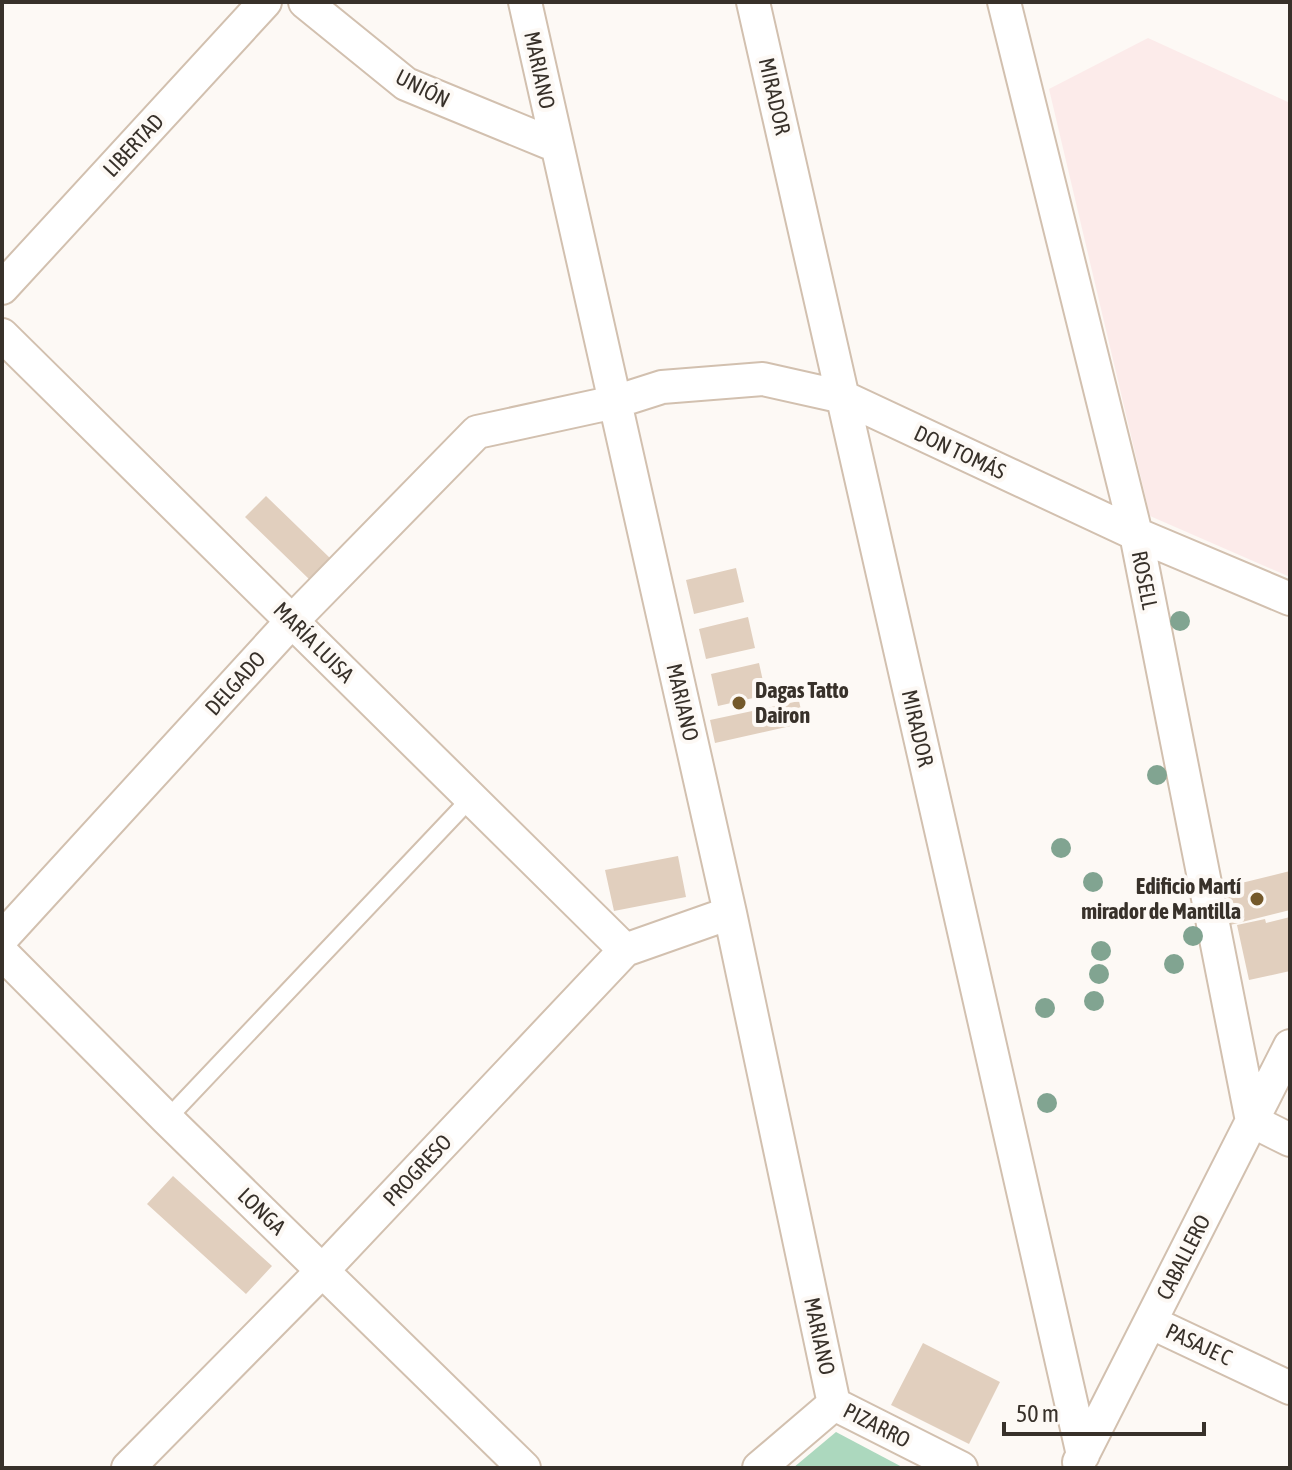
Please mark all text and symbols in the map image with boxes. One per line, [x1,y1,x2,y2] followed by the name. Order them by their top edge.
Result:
[519,29,561,111] street label: MARIANO
[754,55,796,137] street label: MIRADOR
[392,63,454,113] street label: UNIÓN
[97,108,169,182] street label: LIBERTAD
[910,420,1010,484] street label: DON TOMÁS
[1127,548,1164,612] street label: ROSELL
[268,596,360,688] street label: MARÍA LUISA
[199,646,271,720] street label: DELGADO
[661,661,705,743] street label: MARIANO
[755,677,849,728] place label: Dagas Tatto Dairon
[897,687,939,769] street label: MIRADOR
[730,694,748,712] marker: Dagas Tatto Dairon
[1081,873,1242,924] place label: Edificio Martí mirador de Mantilla
[1248,890,1266,908] marker: Edificio Martí mirador de Mantilla
[377,1129,457,1211] street label: PROGRESO
[233,1182,291,1240] street label: LONGA
[1151,1210,1215,1304] street label: CABALLERO
[799,1295,841,1377] street label: MARIANO
[1162,1317,1236,1371] street label: PASAJE C
[1004,1386,1204,1436] scale bar
[839,1397,915,1453] street label: PIZARRO
[1016,1400,1059,1427] text: 50 m

